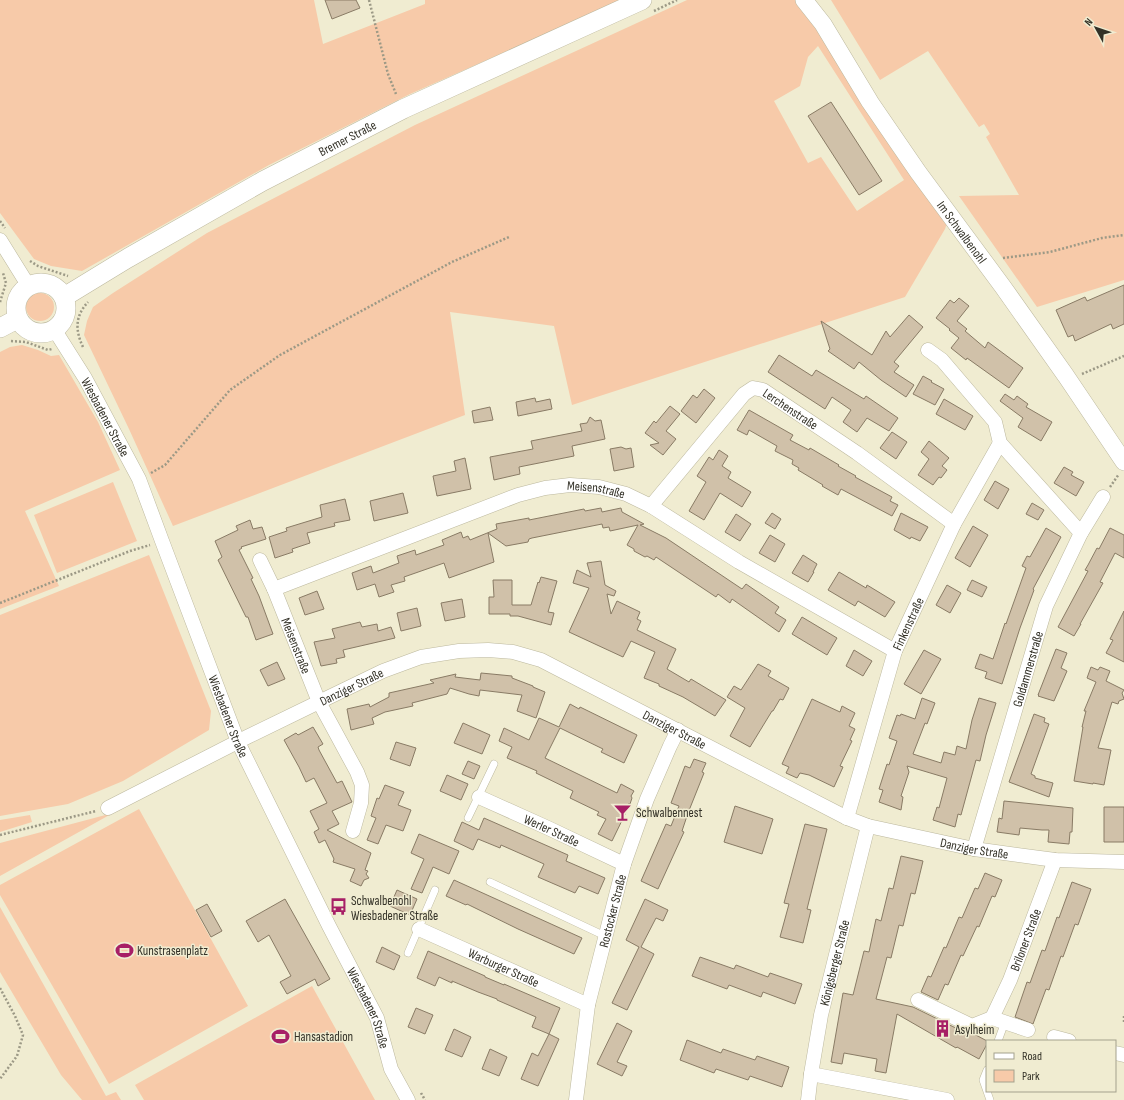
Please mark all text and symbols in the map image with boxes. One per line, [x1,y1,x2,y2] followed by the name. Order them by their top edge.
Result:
[1076,8,1116,48] north arrow
[1082,15,1096,28] text: N
[316,117,379,160] street label: Bremer Straße
[933,198,990,267] street label: Im Schwalbenohl
[77,375,133,460] street label: Wiesbadener Straße
[760,385,821,434] street label: Lerchenstraße
[566,478,627,502] street label: Meisenstraße
[889,595,928,653] street label: Finkenstraße
[277,616,314,676] street label: Meisenstraße
[1010,629,1047,709] street label: Goldammerstraße
[317,665,386,710] street label: Danziger Straße
[204,673,251,760] street label: Wiesbadener Straße
[640,707,709,753] street label: Danziger Straße
[613,802,633,822] bar icon: Schwalbennest
[636,805,703,821] place label: Schwalbennest
[521,811,582,851] street label: Werler Straße
[939,835,1009,863] street label: Danziger Straße
[596,873,630,949] street label: Rostocker Straße
[351,893,438,924] place label: Schwalbenohl Wiesbadener Straße
[328,897,348,917] bus stop icon: Schwalbenohl Wiesbadener Straße
[1007,907,1045,973] street label: Briloner Straße
[817,918,853,1007] street label: Königsberger Straße
[114,940,134,960] sports icon: Kunstrasenplatz
[137,943,208,959] place label: Kunstrasenplatz
[465,945,541,991] street label: Warburger Straße
[343,965,392,1050] street label: Wiesbadener Straße
[932,1019,952,1039] building icon: Asylheim
[954,1022,994,1038] place label: Asylheim
[271,1026,291,1046] sports icon: Hansastadion
[294,1029,353,1045] place label: Hansastadion
[986,1040,1116,1092] legend
[1022,1049,1042,1064] text: Road
[1022,1069,1040,1084] text: Park

